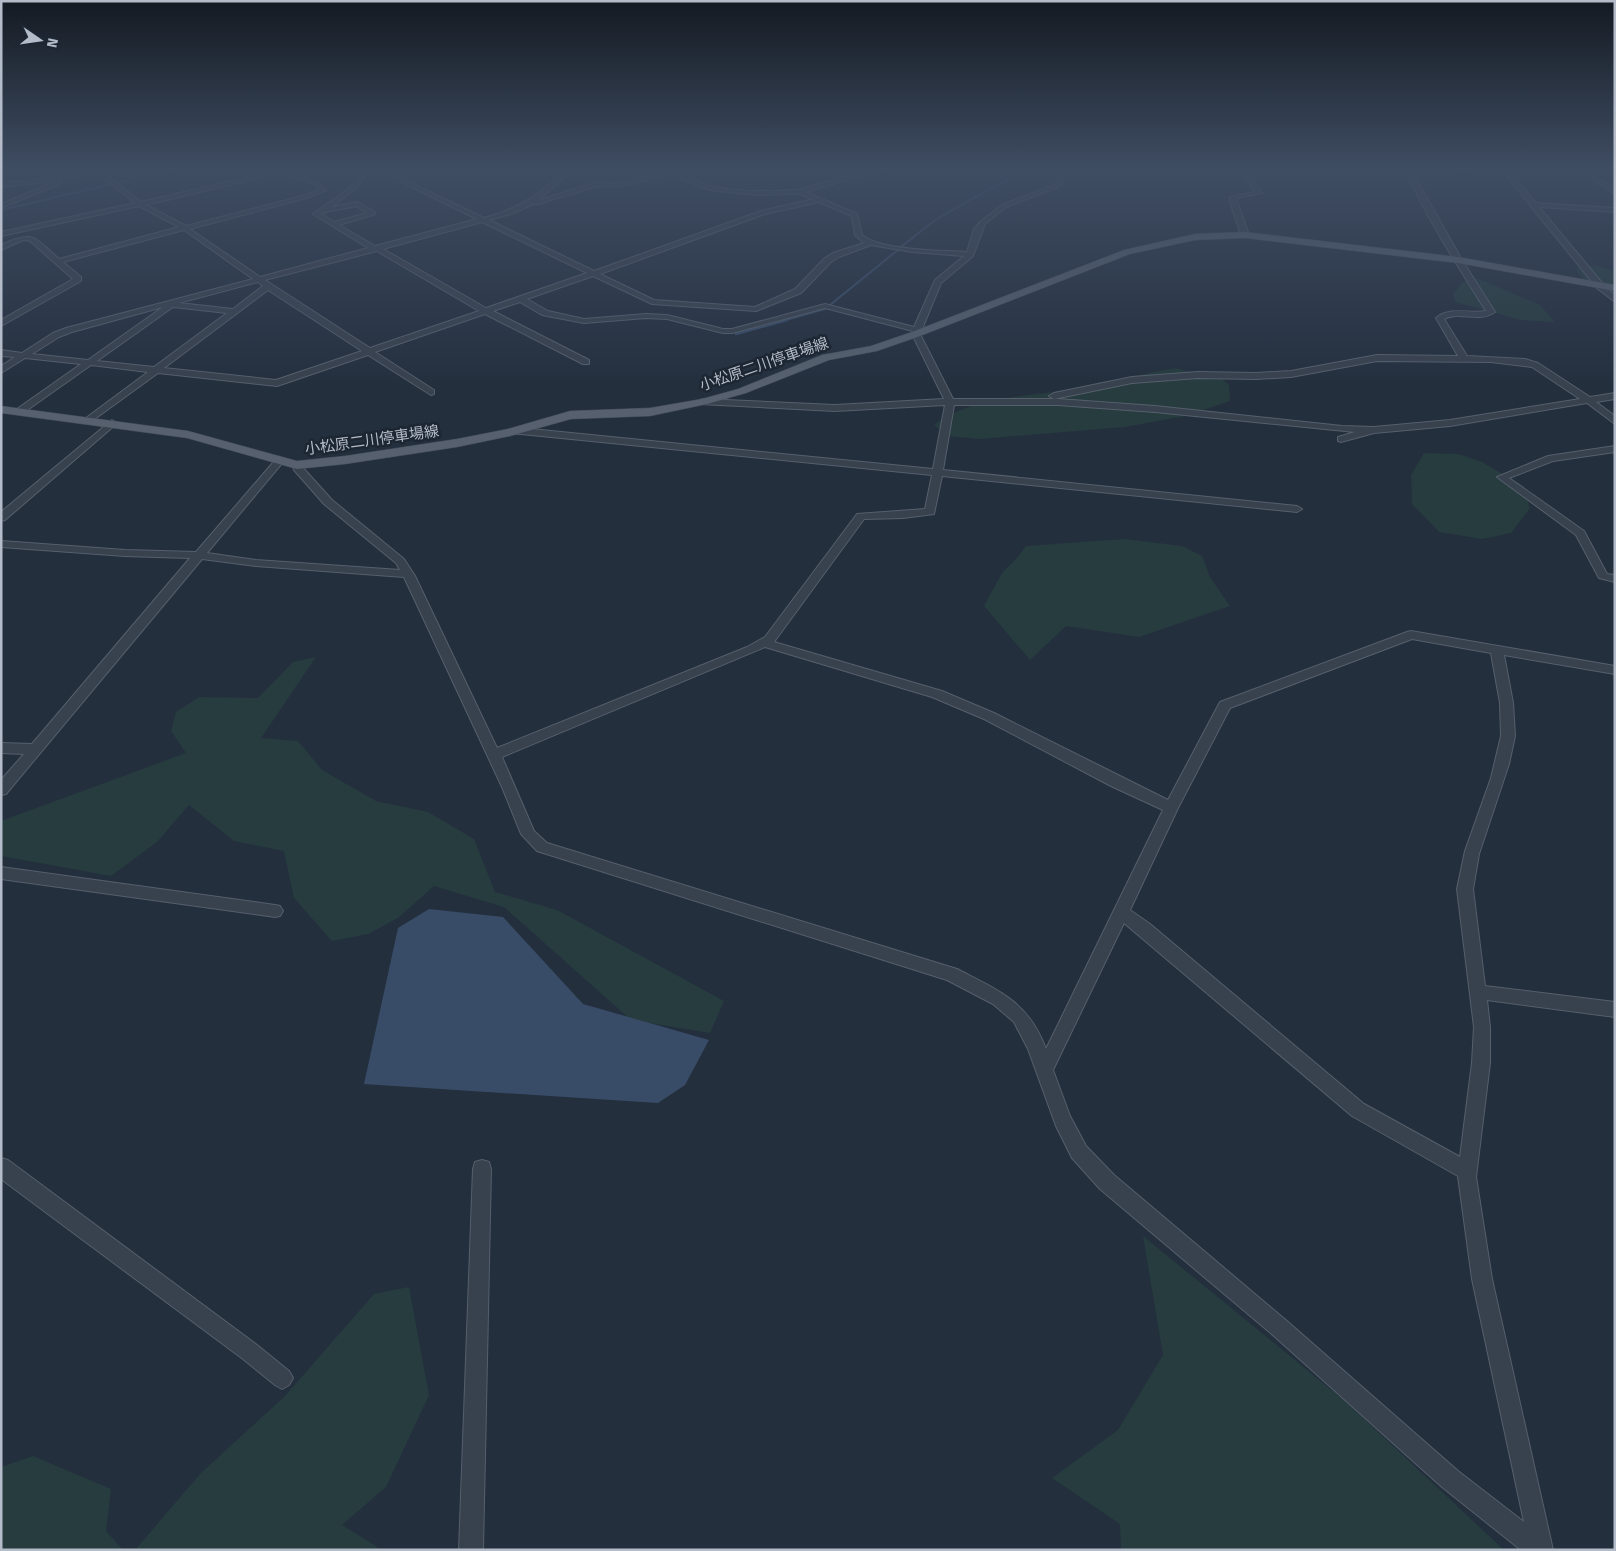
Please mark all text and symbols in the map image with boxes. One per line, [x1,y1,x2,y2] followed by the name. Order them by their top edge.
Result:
[15,15,65,65] north arrow
[43,36,62,49] text: N
[697,334,831,394] street label: 小松原二川停車場線
[304,422,440,458] street label: 小松原二川停車場線

